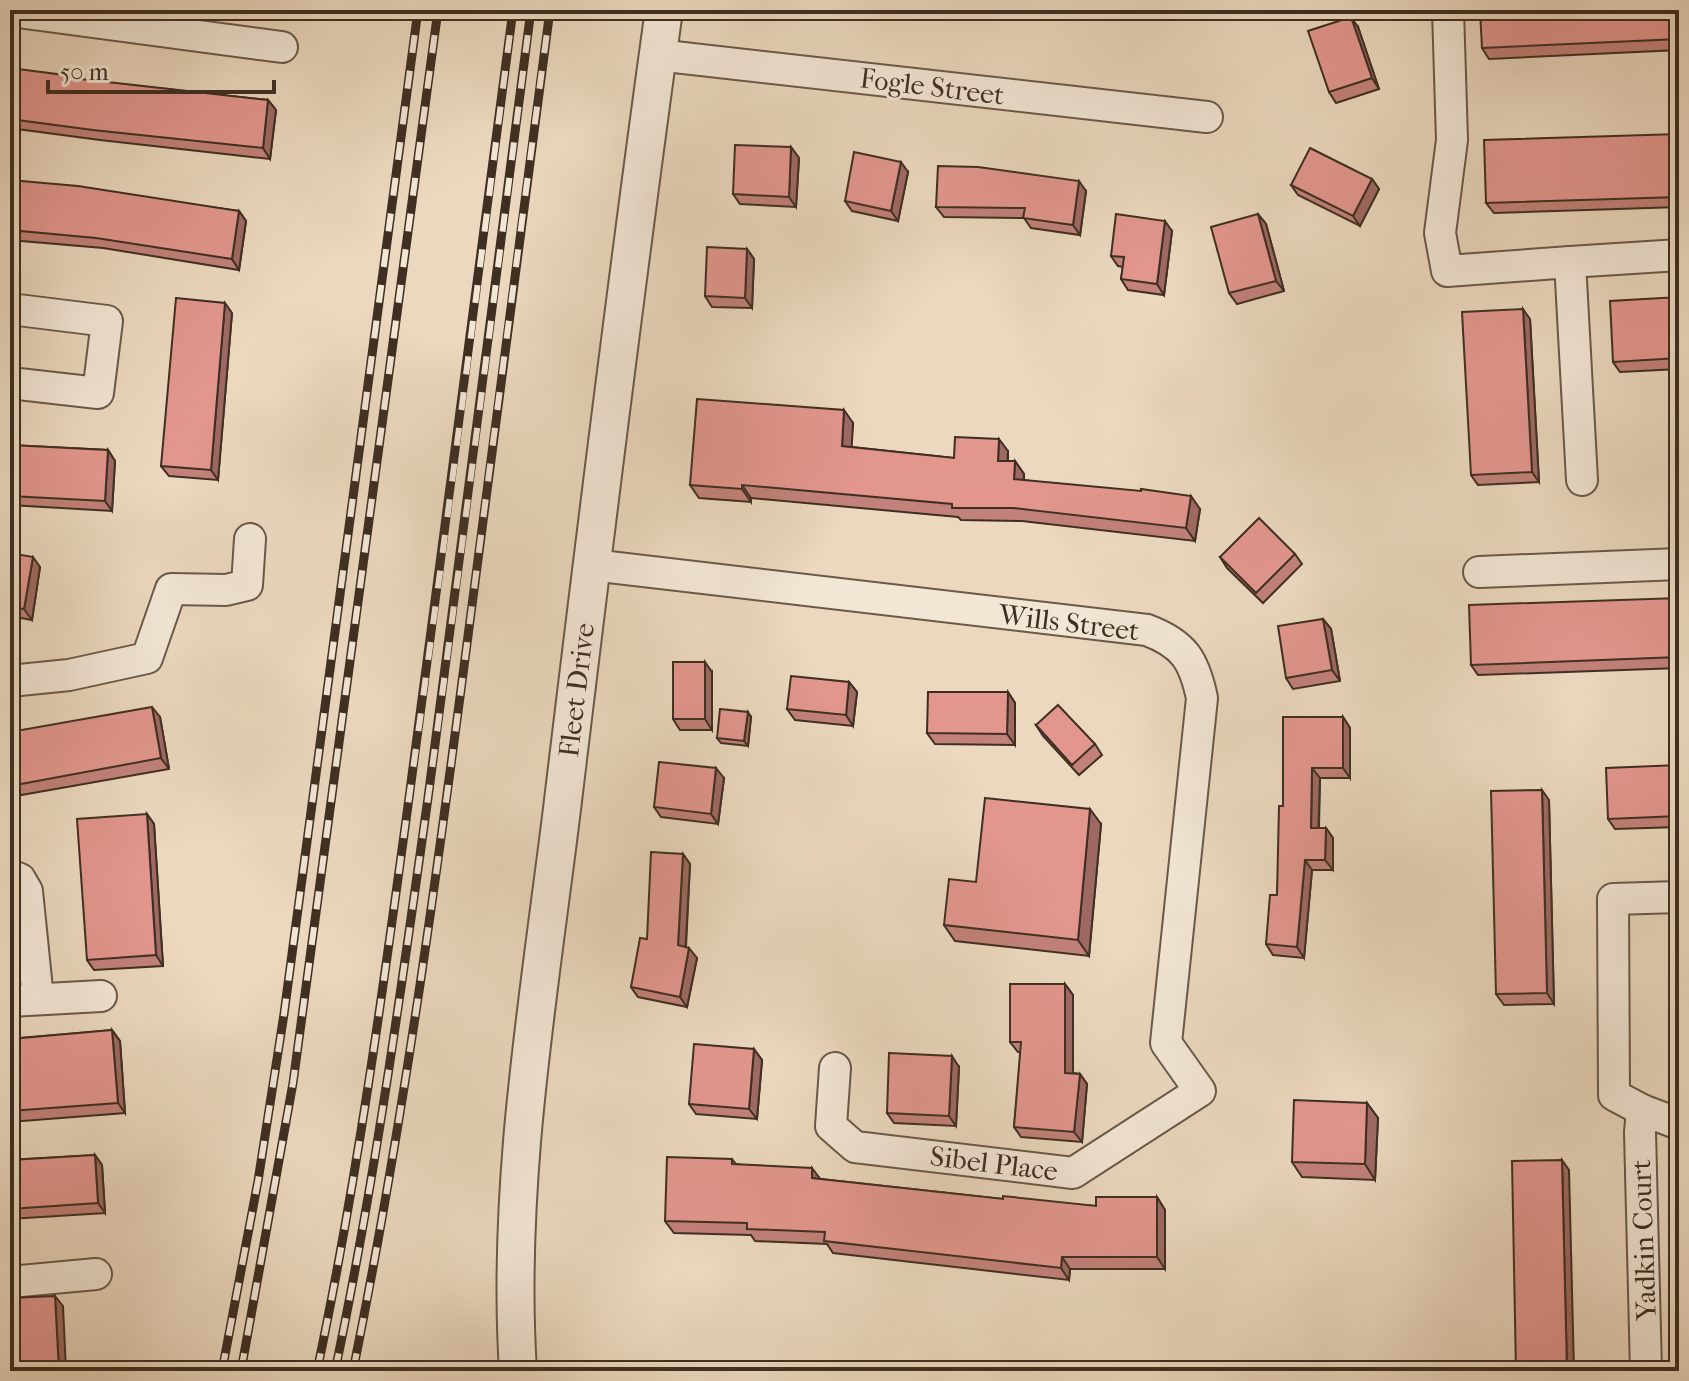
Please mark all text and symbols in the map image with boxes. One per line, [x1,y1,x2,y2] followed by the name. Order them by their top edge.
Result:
[48,44,274,94] scale bar
[60,58,109,86] text: 50 m
[858,61,1006,112] street label: Fogle Street
[996,597,1141,647] street label: Wills Street
[552,621,601,759] street label: Fleet Drive
[928,1139,1060,1188] street label: Sibel Place
[1624,1159,1663,1322] street label: Yadkin Court

